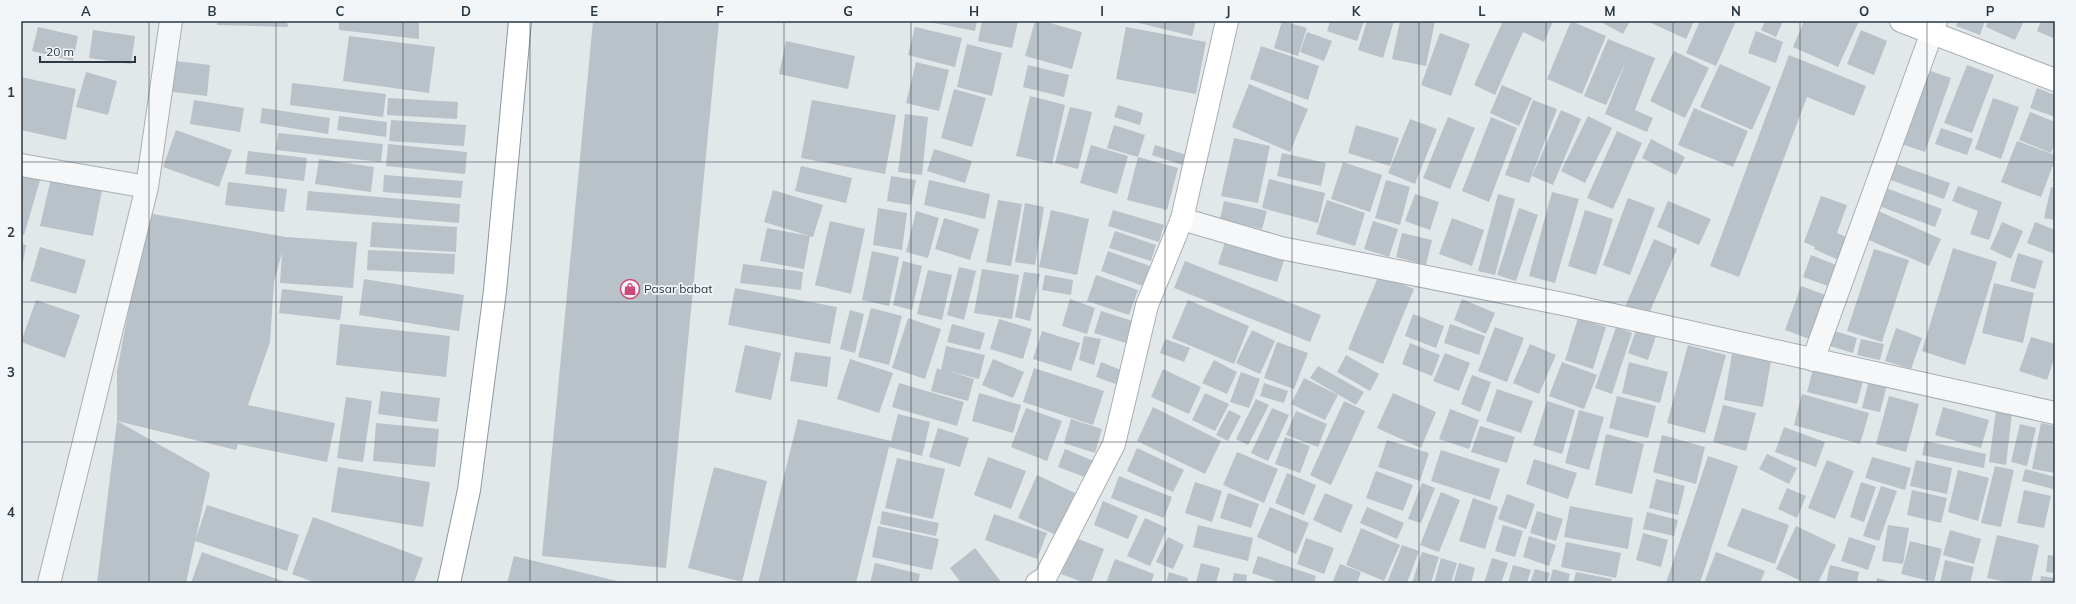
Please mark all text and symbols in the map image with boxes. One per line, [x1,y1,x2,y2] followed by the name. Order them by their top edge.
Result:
[81,3,91,19] text: A
[208,3,217,19] text: B
[336,3,345,19] text: C
[461,3,471,19] text: D
[590,3,598,19] text: E
[716,3,724,19] text: F
[843,3,853,19] text: G
[969,3,979,19] text: H
[1100,3,1104,19] text: I
[1226,3,1230,19] text: J
[1352,3,1362,19] text: K
[1478,3,1486,19] text: L
[1604,3,1616,19] text: M
[1731,3,1741,19] text: N
[1859,3,1869,19] text: O
[1986,3,1995,19] text: P
[40,38,135,64] scale bar
[46,44,74,59] text: 20 m
[7,84,15,100] text: 1
[7,224,15,240] text: 2
[619,278,641,300] shop icon: Pasar babat
[644,281,712,296] place label: Pasar babat
[7,364,15,380] text: 3
[7,504,15,520] text: 4

